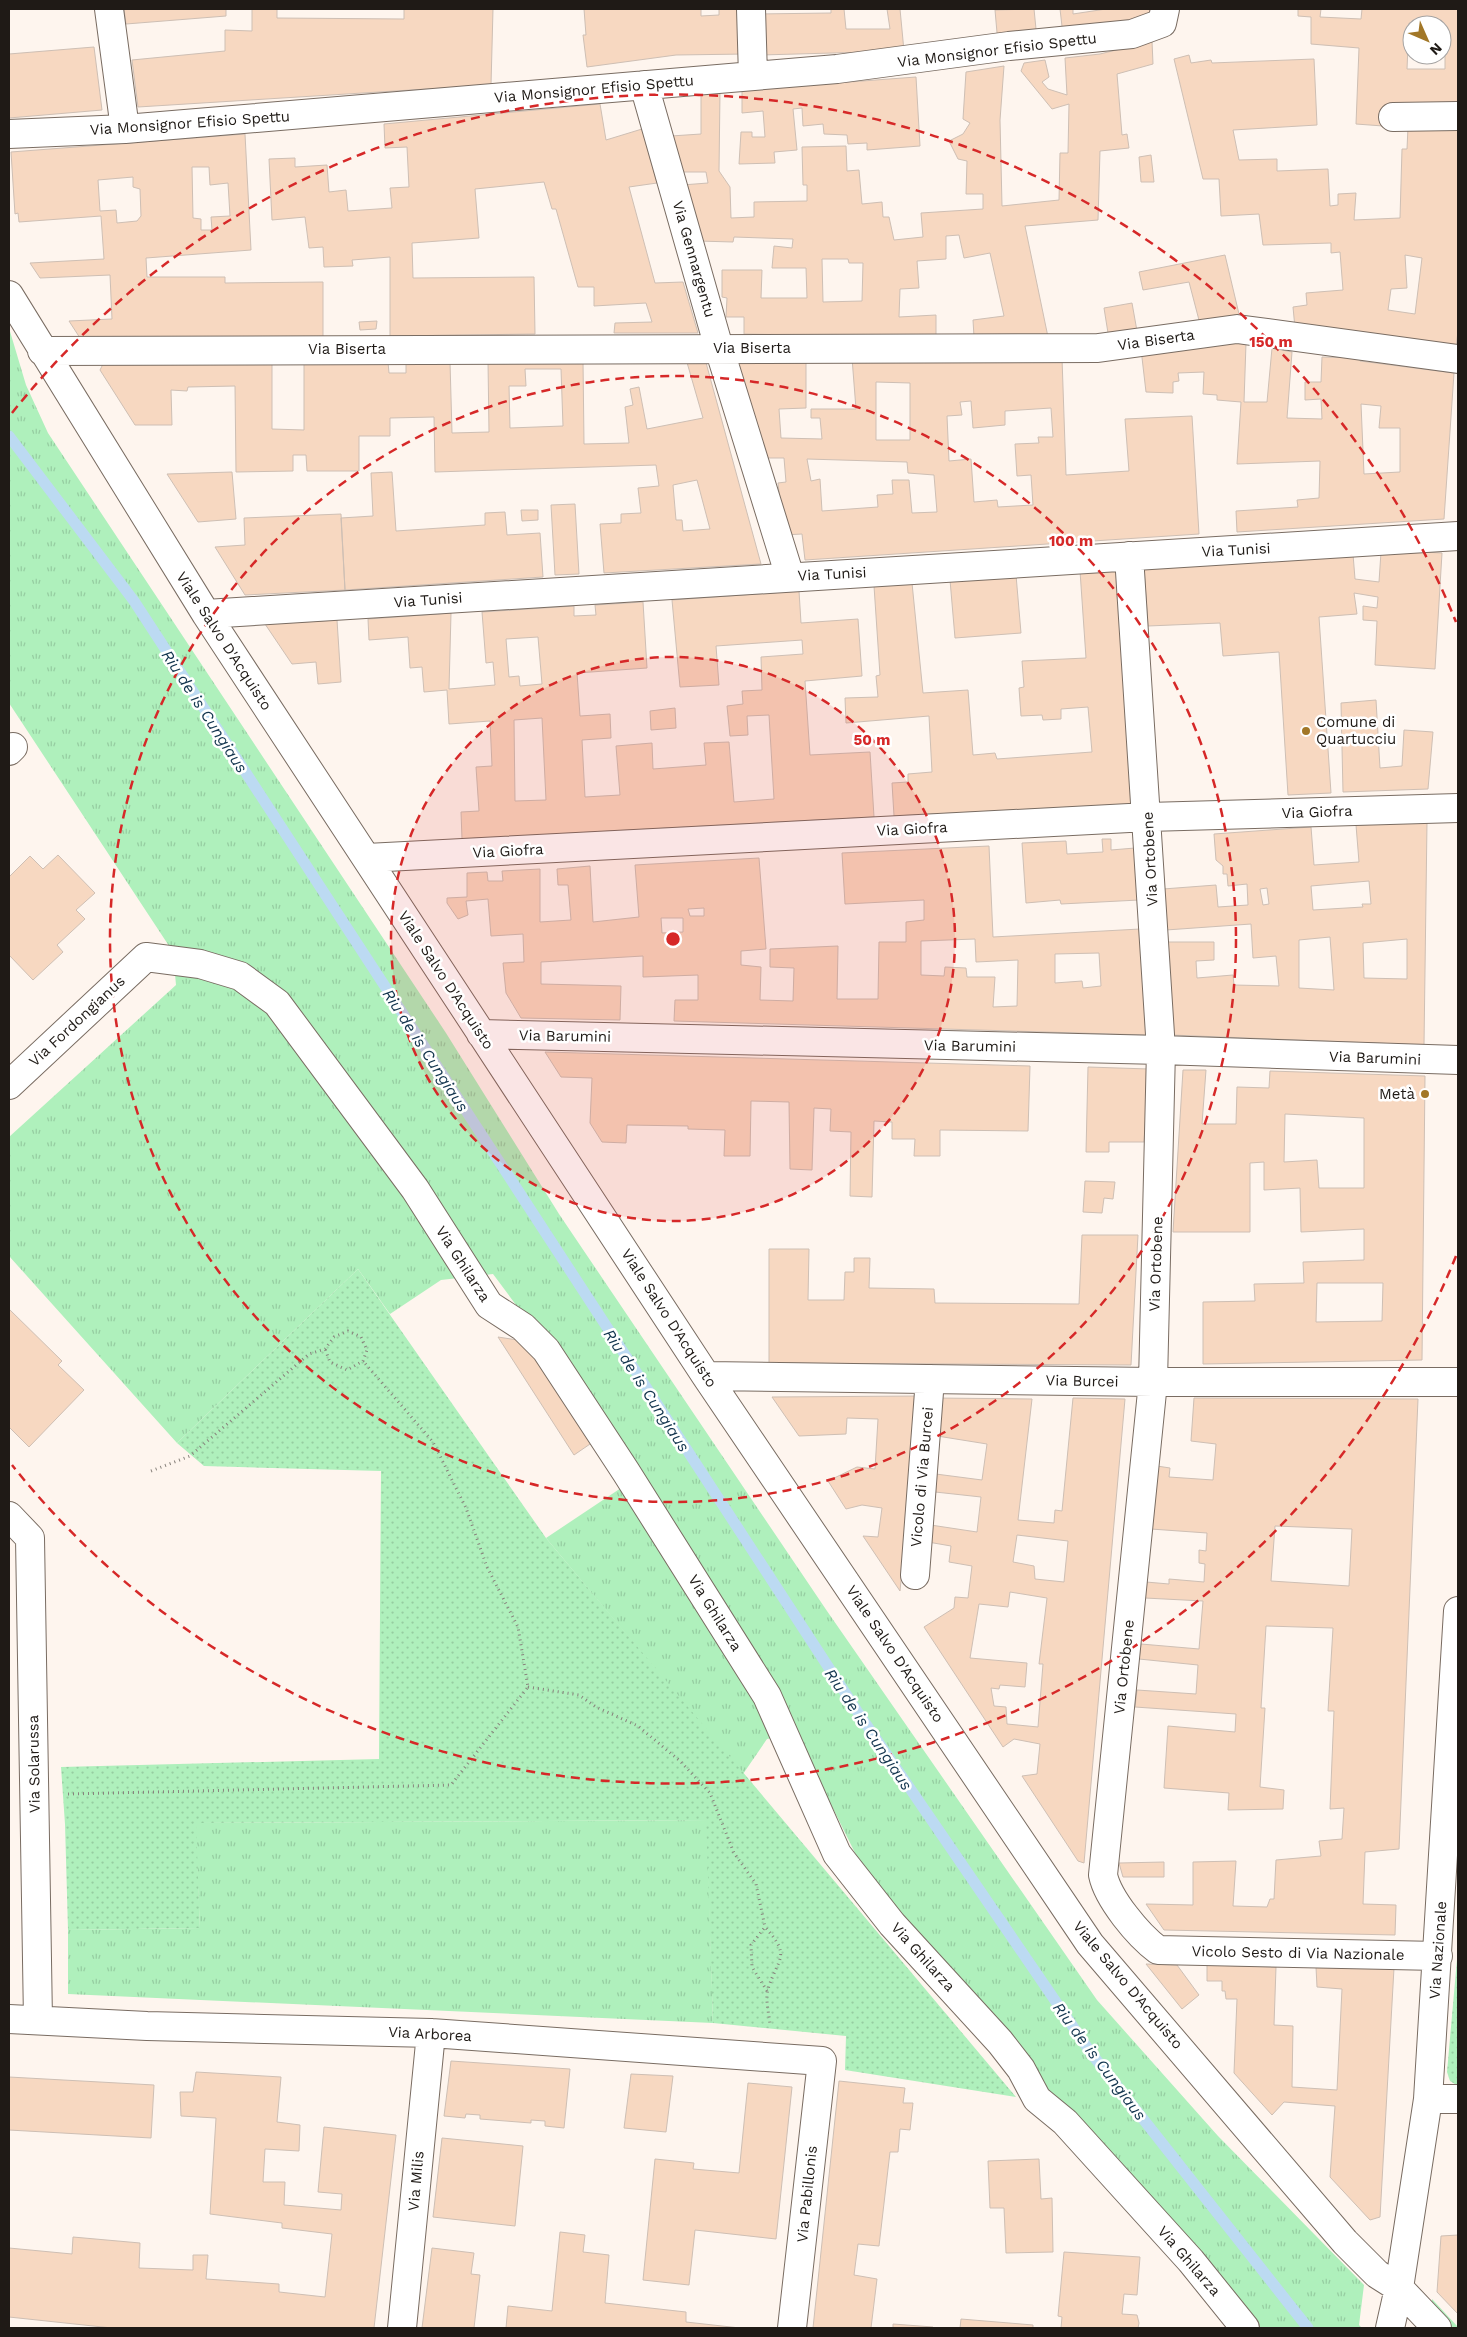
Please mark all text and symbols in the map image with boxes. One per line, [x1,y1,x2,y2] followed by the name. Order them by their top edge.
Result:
[1402,15,1452,65] north arrow
[896,29,1098,71] street label: Via Monsignor Efisio Spettu
[1427,40,1446,59] text: N
[493,71,695,107] street label: Via Monsignor Efisio Spettu
[89,107,291,139] street label: Via Monsignor Efisio Spettu
[669,199,719,319] street label: Via Gennargentu
[1116,326,1196,354] street label: Via Biserta
[1249,333,1293,351] text: 150 m
[713,339,791,357] street label: Via Biserta
[308,340,386,358] street label: Via Biserta
[1049,532,1093,550] text: 100 m
[1201,539,1271,561] street label: Via Tunisi
[797,563,867,585] street label: Via Tunisi
[172,568,276,714] street label: Viale Salvo D'Acquisto
[393,589,463,611] street label: Via Tunisi
[158,646,251,776] water label: Riu de is Cungiaus
[1316,713,1396,748] place label: Comune di Quartucciu
[1300,725,1312,737] marker: Comune di Quartucciu
[854,731,890,749] text: 50 m
[1281,802,1353,822] street label: Via Giofra
[1139,811,1161,907] street label: Via Ortobene
[876,818,948,840] street label: Via Giofra
[472,840,544,862] street label: Via Giofra
[394,907,498,1053] street label: Viale Salvo D'Acquisto
[664,930,682,948] centre of rings
[25,972,129,1070] street label: Via Fordongianus
[379,985,472,1115] water label: Riu de is Cungiaus
[519,1026,611,1046] street label: Via Barumini
[924,1036,1016,1056] street label: Via Barumini
[1329,1047,1421,1069] street label: Via Barumini
[1379,1085,1415,1103] place label: Metà
[1419,1088,1431,1100] marker: Metà
[1145,1216,1167,1312] street label: Via Ortobene
[432,1223,494,1306] street label: Via Ghilarza
[617,1245,721,1391] street label: Viale Salvo D'Acquisto
[600,1325,693,1455] water label: Riu de is Cungiaus
[1045,1371,1119,1391] street label: Via Burcei
[907,1406,937,1548] street label: Vicolo di Via Burcei
[684,1571,746,1655] street label: Via Ghilarza
[842,1582,948,1726] street label: Viale Salvo D'Acquisto
[1110,1619,1138,1715] street label: Via Ortobene
[821,1665,916,1794] water label: Riu de is Cungiaus
[24,1714,44,1813] street label: Via Solarussa
[1426,1900,1450,2000] street label: Via Nazionale
[1069,1917,1187,2053] street label: Viale Salvo D'Acquisto
[887,1919,959,1996] street label: Via Ghilarza
[1191,1942,1405,1964] street label: Vicolo Sesto di Via Nazionale
[1049,1999,1150,2124] water label: Riu de is Cungiaus
[388,2023,473,2045] street label: Via Arborea
[793,2145,821,2243] street label: Via Pabillonis
[404,2150,428,2212] street label: Via Milis
[1154,2222,1225,2300] street label: Via Ghilarza

